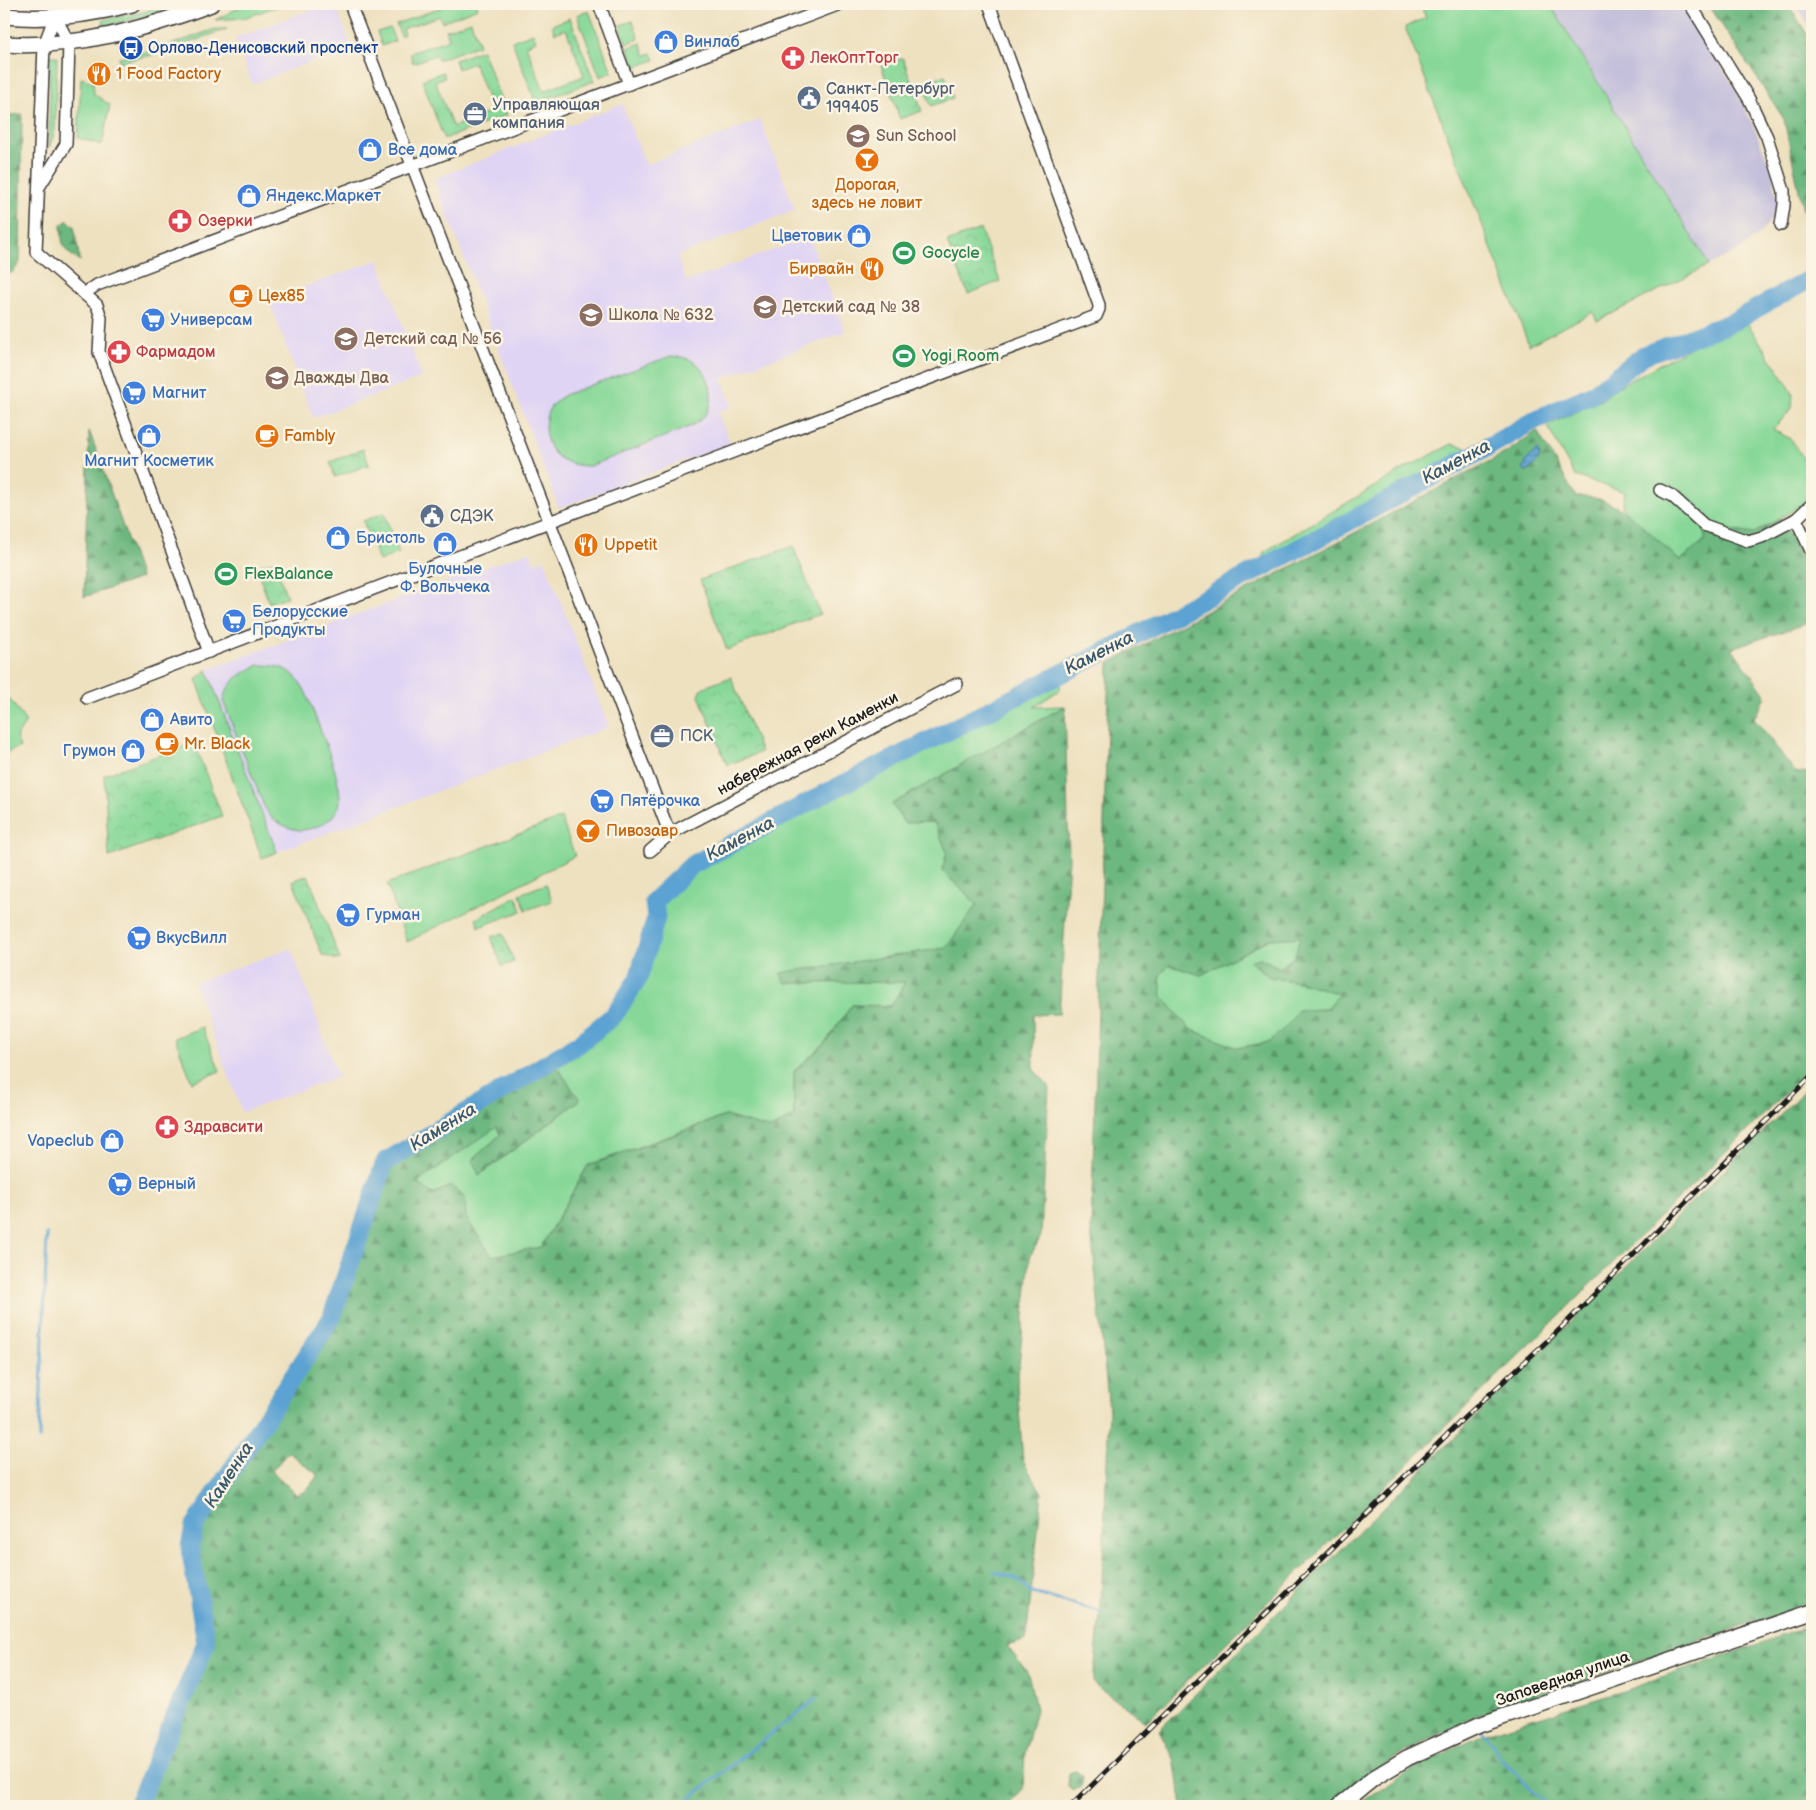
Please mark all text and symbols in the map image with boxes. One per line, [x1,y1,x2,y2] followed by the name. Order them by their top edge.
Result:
[653,29,679,55] shop icon: Винлаб
[684,33,740,52] place label: Винлаб
[118,35,144,61] bus stop icon: Орлово-Денисовский проспект
[148,39,379,58] place label: Орлово-Денисовский проспект
[780,45,806,71] pharmacy icon: ЛекОптТорг
[809,49,899,68] place label: ЛекОптТорг
[86,61,112,87] restaurant icon: 1 Food Factory
[116,65,222,84] place label: 1 Food Factory
[826,80,955,117] place label: Санкт-Петербург 199405
[796,85,822,111] public building icon: Санкт-Петербург 199405
[492,96,600,133] place label: Управляющая компания
[462,101,488,127] office icon: Управляющая компания
[845,123,871,149] school or university icon: Sun School
[876,127,956,146] place label: Sun School
[357,137,383,163] shop icon: Все дома
[388,141,458,160] place label: Все дома
[854,147,880,173] bar icon: Дорогая, здесь не ловит
[812,176,923,213] place label: Дорогая, здесь не ловит
[236,183,262,209] shop icon: Яндекс.Маркет
[266,187,381,206] place label: Яндекс.Маркет
[167,208,193,234] pharmacy icon: Озерки
[198,212,253,231] place label: Озерки
[846,223,872,249] shop icon: Цветовик
[771,227,842,246] place label: Цветовик
[891,240,917,266] sports icon: Gocycle
[922,244,980,263] place label: Gocycle
[859,256,885,282] restaurant icon: Бирвайн
[789,260,854,279] place label: Бирвайн
[228,283,254,309] cafe icon: Цех85
[258,287,305,306] place label: Цех85
[752,294,778,320] school or university icon: Детский сад № 38
[782,298,920,317] place label: Детский сад № 38
[578,302,604,328] school or university icon: Школа № 632
[608,306,714,325] place label: Школа № 632
[140,307,166,333] supermarket icon: Универсам
[170,311,253,330] place label: Универсам
[333,326,359,352] school or university icon: Детский сад № 56
[364,330,502,349] place label: Детский сад № 56
[106,339,132,365] pharmacy icon: Фармадом
[136,343,216,362] place label: Фармадом
[891,343,917,369] sports icon: Yogi Room
[921,347,999,366] place label: Yogi Room
[264,365,290,391] school or university icon: Дважды Два
[294,369,390,388] place label: Дважды Два
[121,380,147,406] supermarket icon: Магнит
[152,384,207,403] place label: Магнит
[136,423,162,449] shop icon: Магнит Косметик
[254,423,280,449] cafe icon: Fambly
[284,427,336,446] place label: Fambly
[1418,435,1494,489] water label: Каменка
[84,452,214,471] place label: Магнит Косметик
[419,503,445,529] public building icon: СДЭК
[450,507,494,526] place label: СДЭК
[325,525,351,551] shop icon: Бристоль
[356,529,425,548] place label: Бристоль
[432,531,458,557] shop icon: Булочные Ф. Вольчека
[573,532,599,558] restaurant icon: Uppetit
[604,536,657,555] place label: Uppetit
[400,560,491,597] place label: Булочные Ф. Вольчека
[213,561,239,587] sports icon: FlexBalance
[244,565,334,584] place label: FlexBalance
[252,603,348,640] place label: Белорусские Продукты
[221,608,247,634] supermarket icon: Белорусские Продукты
[1061,627,1137,679] water label: Каменка
[714,688,902,800] street label: набережная реки Каменки
[139,707,165,733] shop icon: Авито
[169,711,212,730] place label: Авито
[649,723,675,749] office icon: ПСК
[680,727,714,746] place label: ПСК
[154,731,180,757] cafe icon: Mr. Black
[184,735,250,754] place label: Mr. Black
[120,738,146,764] shop icon: Грумон
[63,742,116,761] place label: Грумон
[589,788,615,814] supermarket icon: Пятёрочка
[620,792,701,811] place label: Пятёрочка
[702,812,778,866] water label: Каменка
[575,818,601,844] bar icon: Пивозавр
[606,822,678,841] place label: Пивозавр
[335,902,361,928] supermarket icon: Гурман
[366,906,420,925] place label: Гурман
[126,925,152,951] supermarket icon: ВкусВилл
[156,929,227,948] place label: ВкусВилл
[406,1098,480,1156] water label: Каменка
[154,1114,180,1140] pharmacy icon: Здравсити
[184,1118,263,1137] place label: Здравсити
[99,1128,125,1154] shop icon: Vapeclub
[28,1132,94,1151] place label: Vapeclub
[107,1171,133,1197] supermarket icon: Верный
[138,1175,196,1194] place label: Верный
[200,1438,258,1512] water label: Каменка
[1494,1647,1633,1711] street label: Заповедная улица

